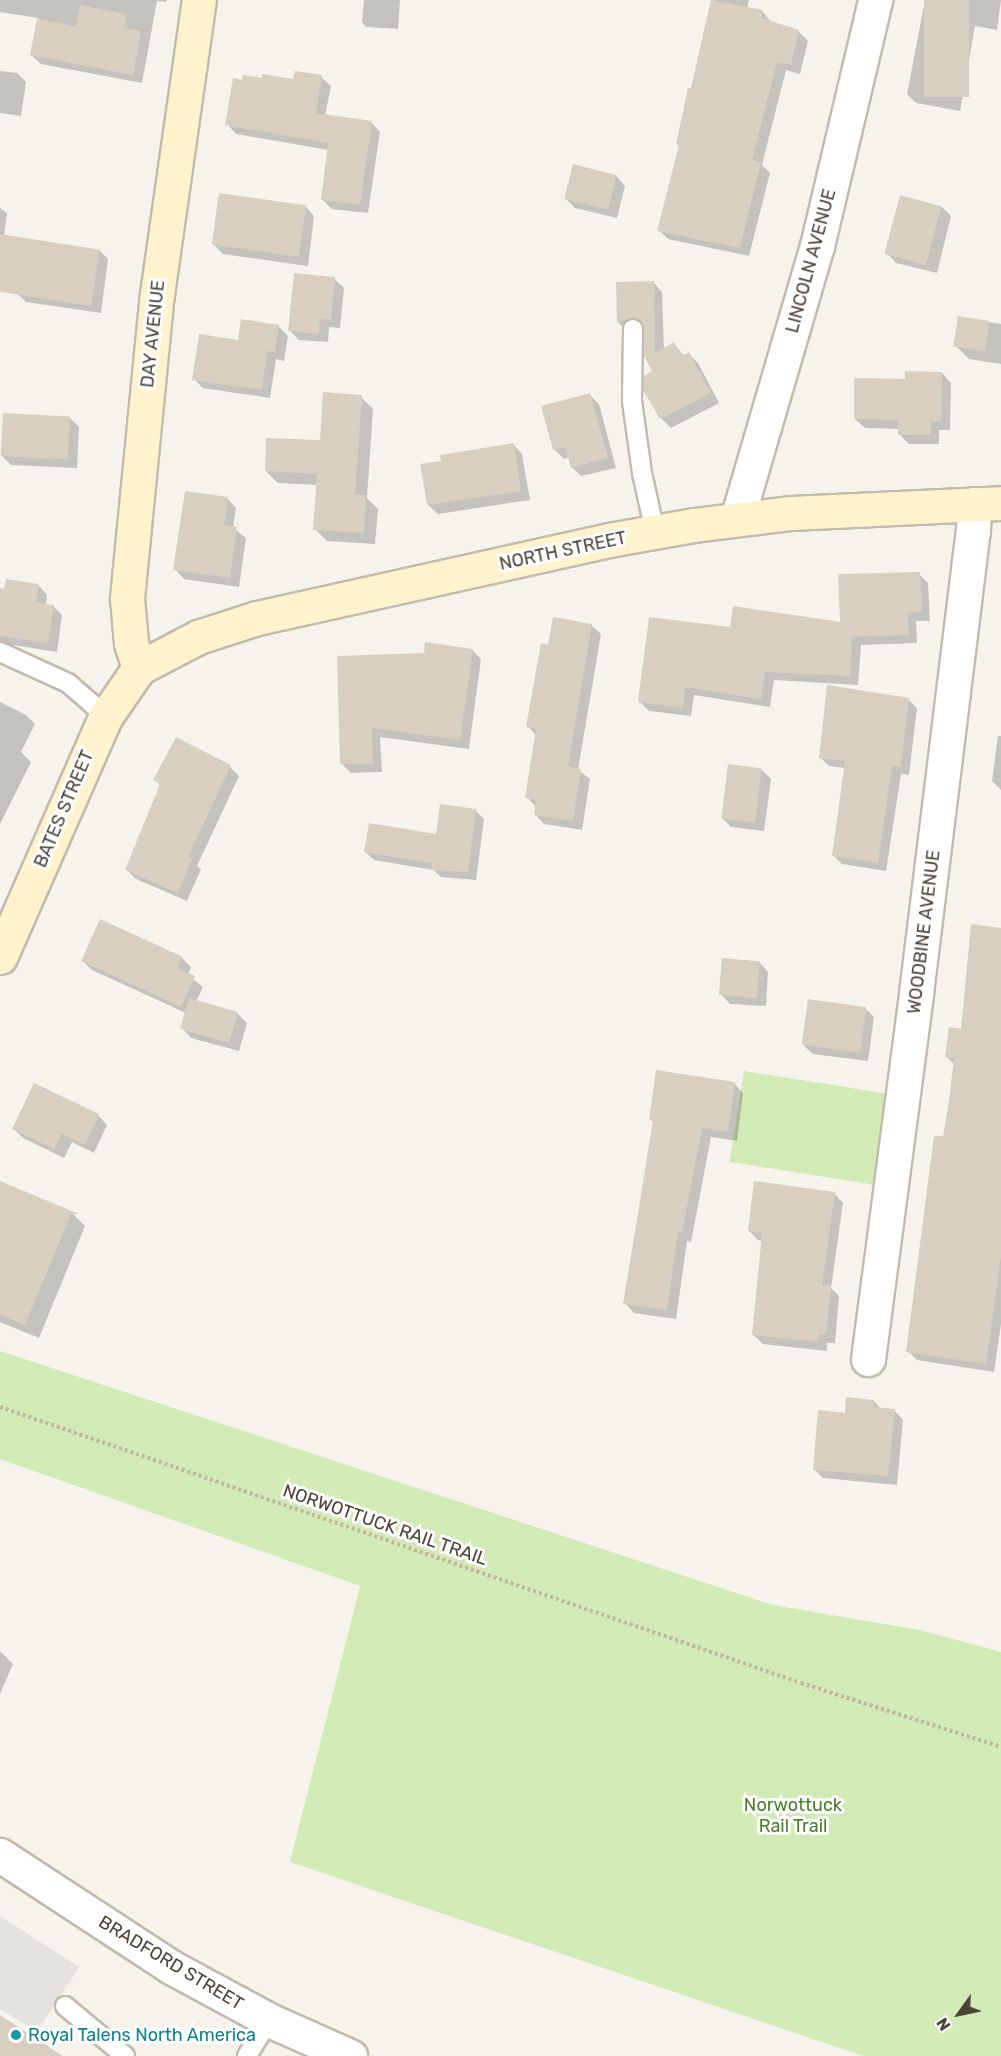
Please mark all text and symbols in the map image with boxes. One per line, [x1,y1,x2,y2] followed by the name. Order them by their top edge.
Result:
[781,186,841,336] street label: LINCOLN AVENUE
[137,279,169,389] street label: DAY AVENUE
[497,527,629,575] street label: NORTH STREET
[30,747,98,871] street label: BATES STREET
[903,848,945,1016] street label: WOODBINE AVENUE
[279,1480,491,1570] street label: NORWOTTUCK RAIL TRAIL
[744,1795,842,1838] park label: Norwottuck Rail Trail
[95,1911,247,2015] street label: BRADFORD STREET
[929,1984,989,2044] north arrow
[932,2014,955,2034] text: N
[28,2024,257,2046] place label: Royal Talens North America
[9,2028,23,2042] marker: Royal Talens North America

